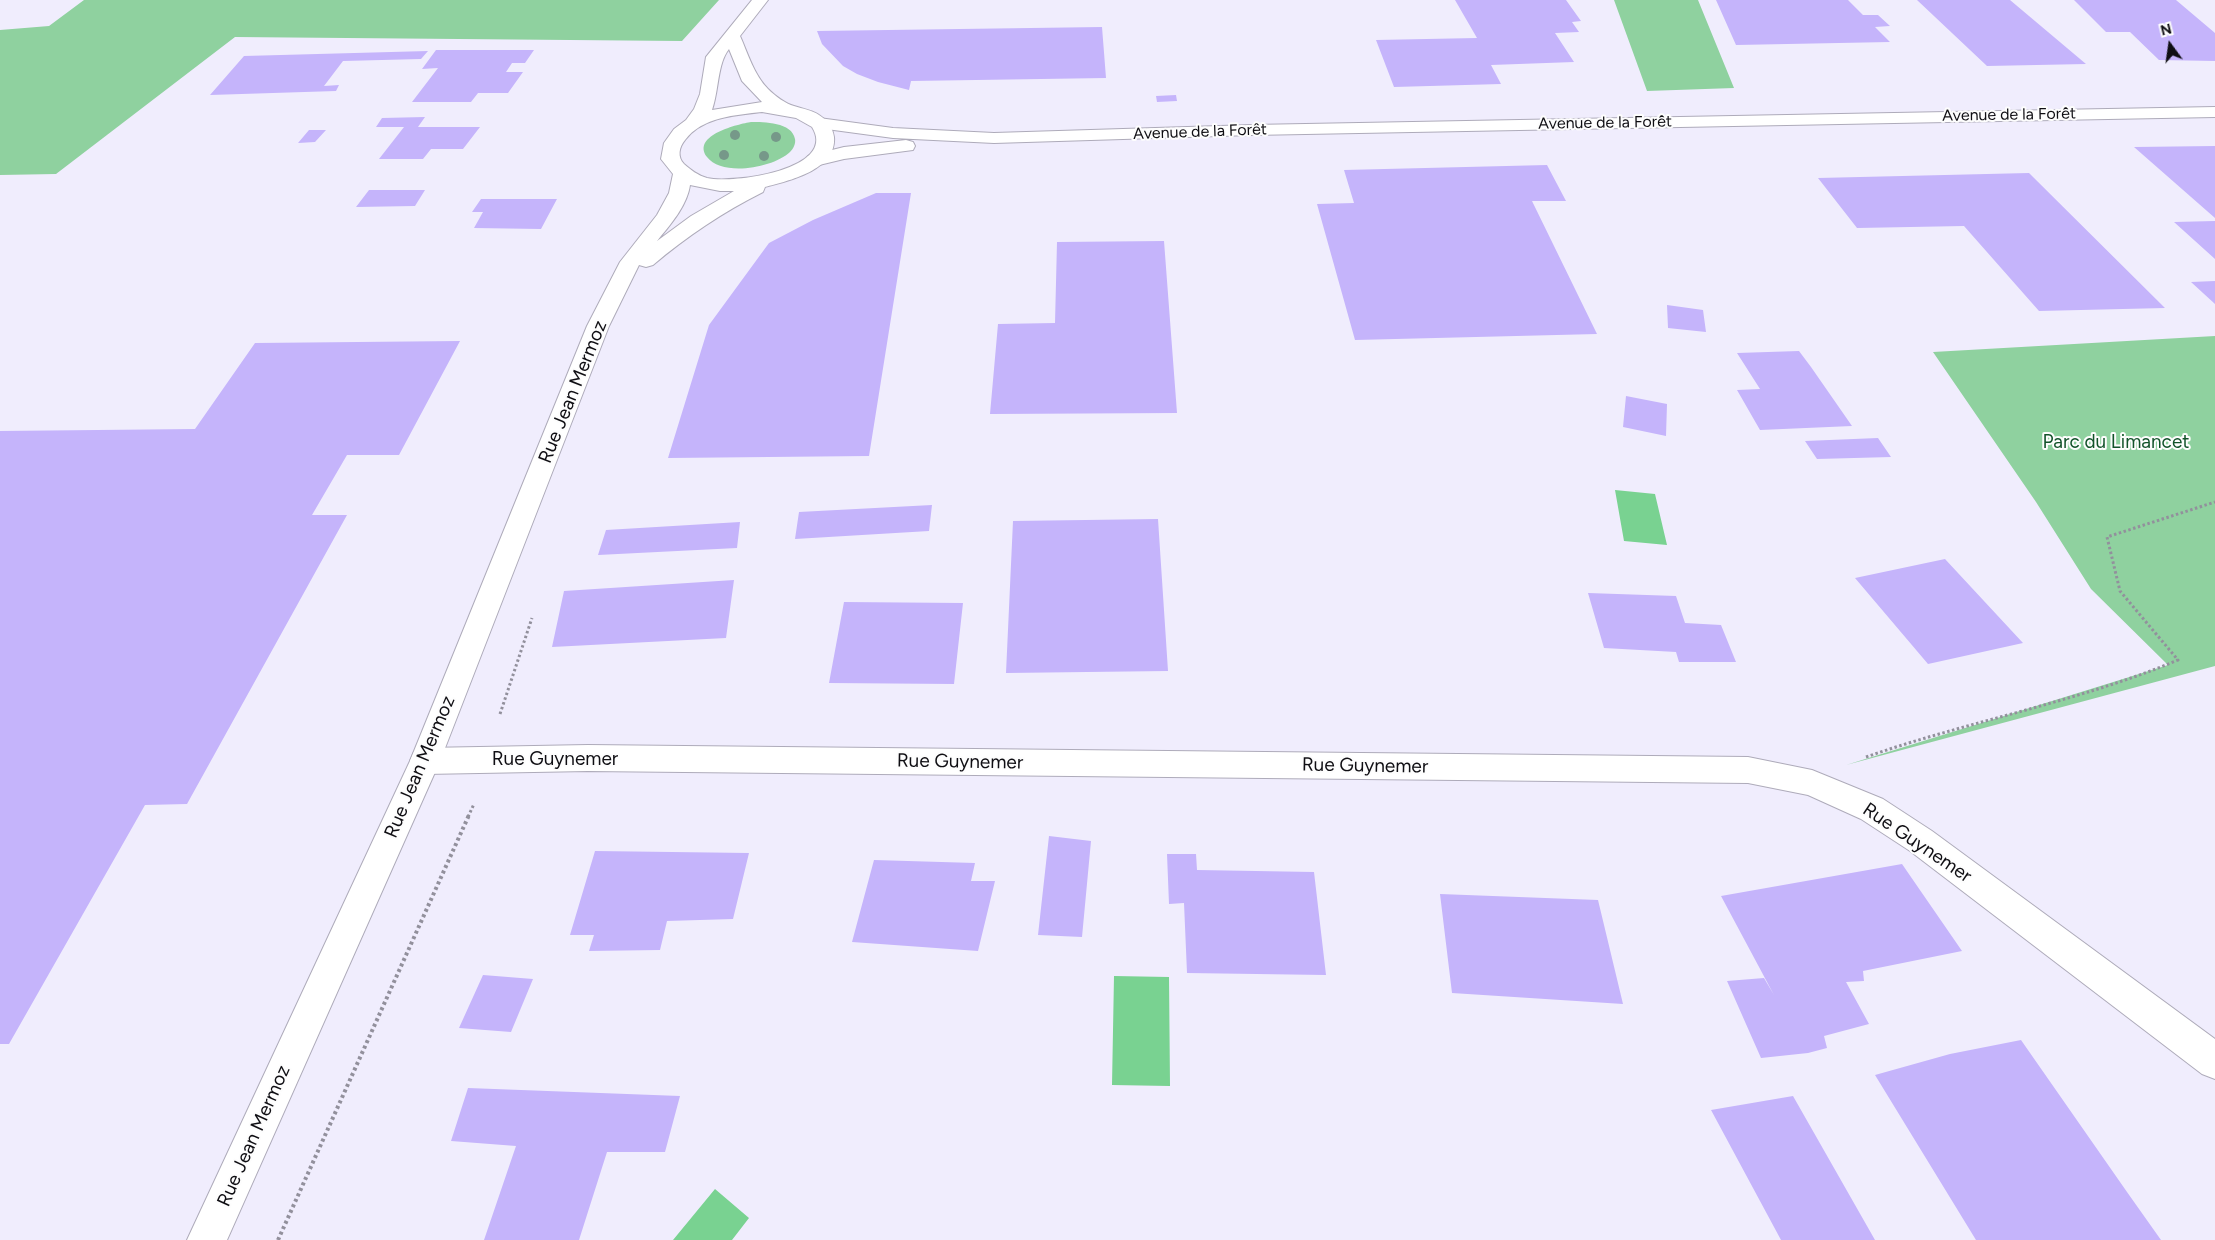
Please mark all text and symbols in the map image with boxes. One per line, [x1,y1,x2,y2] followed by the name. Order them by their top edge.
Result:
[2145,20,2195,70] north arrow
[2159,20,2174,40] text: N
[1942,104,2076,126] street label: Avenue de la Forêt
[1538,112,1672,134] street label: Avenue de la Forêt
[1133,120,1267,144] street label: Avenue de la Forêt
[534,317,612,467] street label: Rue Jean Mermoz
[2043,431,2189,453] park label: Parc du Limancet
[380,693,460,841] street label: Rue Jean Mermoz
[492,748,618,770] street label: Rue Guynemer
[897,749,1023,775] street label: Rue Guynemer
[1302,753,1428,779] street label: Rue Guynemer
[1858,798,1976,888] street label: Rue Guynemer
[213,1062,295,1210] street label: Rue Jean Mermoz

